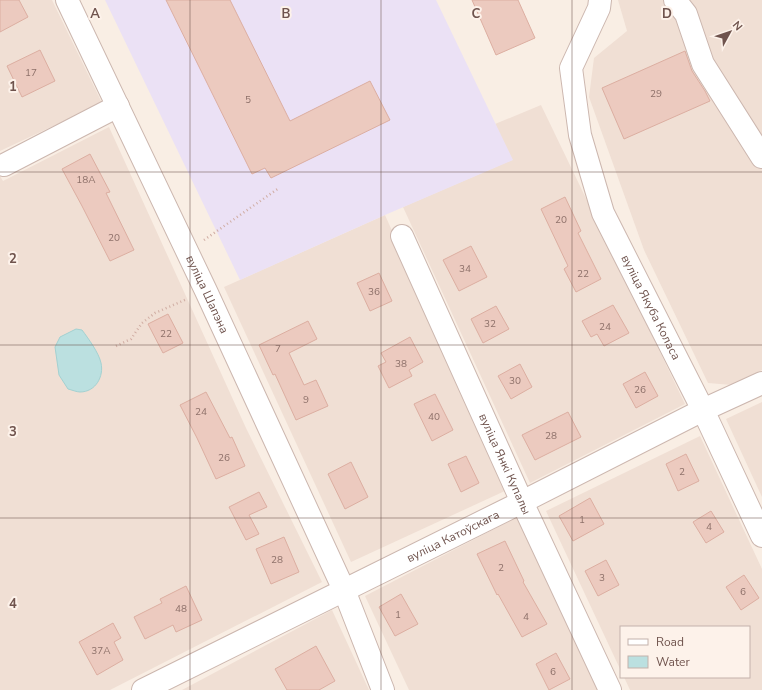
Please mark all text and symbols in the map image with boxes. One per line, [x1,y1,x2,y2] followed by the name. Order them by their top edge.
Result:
[90,5,100,23] text: A
[282,5,291,23] text: B
[472,5,481,23] text: C
[662,5,672,23] text: D
[710,12,750,52] north arrow
[729,18,746,34] text: N
[25,66,37,80] house number: 17
[9,78,17,96] text: 1
[650,87,662,101] house number: 29
[245,93,251,107] house number: 5
[76,173,96,187] house number: 18А
[555,213,567,227] house number: 20
[108,231,120,245] house number: 20
[9,250,17,268] text: 2
[618,252,684,363] street label: вуліца Якуба Коласа
[182,253,232,336] street label: вуліца Шапэна
[459,262,471,276] house number: 34
[577,267,589,281] house number: 22
[368,285,380,299] house number: 36
[484,317,496,331] house number: 32
[599,320,611,334] house number: 24
[160,327,172,341] house number: 22
[275,342,281,356] house number: 7
[395,357,407,371] house number: 38
[509,374,521,388] house number: 30
[634,383,646,397] house number: 26
[303,393,309,407] house number: 9
[195,405,207,419] house number: 24
[428,410,440,424] house number: 40
[475,411,535,517] street label: вуліца Янкі Купалы
[9,423,17,441] text: 3
[545,429,557,443] house number: 28
[218,451,230,465] house number: 26
[679,465,685,479] house number: 2
[404,506,502,566] street label: вуліца Катоўскага
[579,513,585,527] house number: 1
[706,520,712,534] house number: 4
[271,553,283,567] house number: 28
[498,561,504,575] house number: 2
[599,571,605,585] house number: 3
[740,585,746,599] house number: 6
[9,595,17,613] text: 4
[175,602,187,616] house number: 48
[395,608,401,622] house number: 1
[523,610,529,624] house number: 4
[620,626,750,678] legend
[656,634,684,650] text: Road
[91,644,111,658] house number: 37А
[656,654,690,670] text: Water
[550,665,556,679] house number: 6

